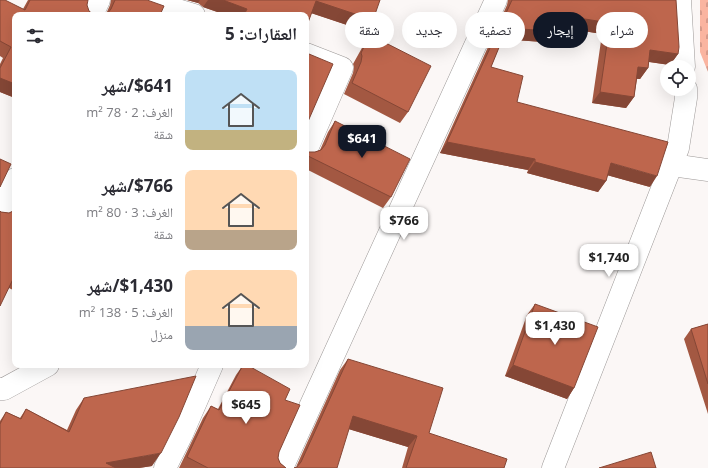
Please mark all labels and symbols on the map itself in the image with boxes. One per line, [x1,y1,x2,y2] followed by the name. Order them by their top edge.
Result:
[338,125,386,159] pin: $641
[380,207,428,241] pin: $766
[576,244,642,278] pin: $1,740
[522,312,588,346] pin: $1,430
[222,391,270,425] pin: $645

